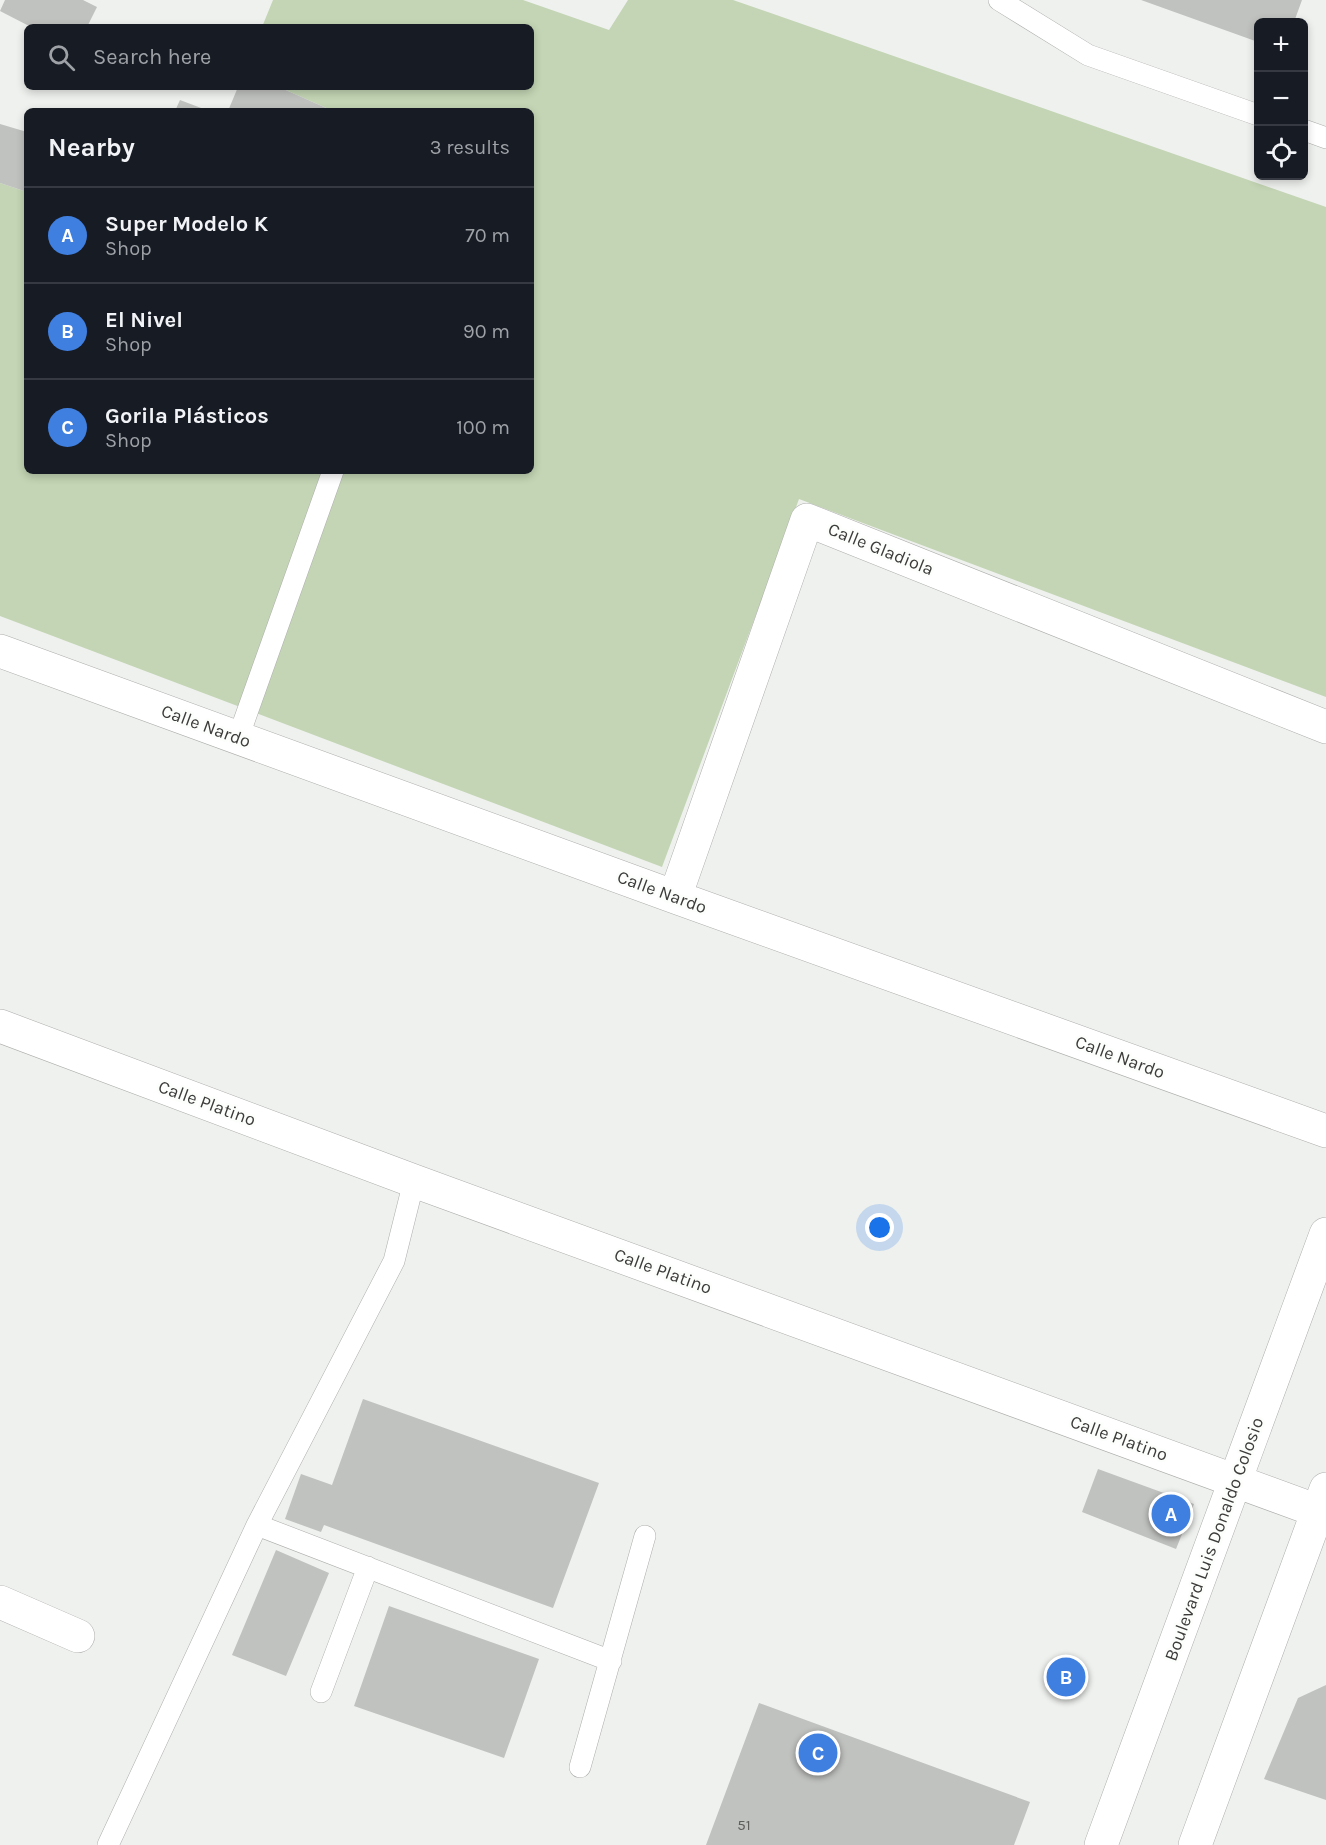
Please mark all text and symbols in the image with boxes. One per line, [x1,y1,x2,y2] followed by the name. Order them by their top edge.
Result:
[1254,18,1308,180] map controls
[1254,18,1308,72] button: +
[24,24,534,90] search box
[45,41,78,74] icon: search
[93,44,211,70] text: Search here
[1254,72,1308,126] button: −
[1254,126,1308,180] button: locate
[48,132,135,163] text: Nearby
[430,136,510,159] text: 3 results
[105,211,268,237] text: Super Modelo K
[61,224,74,247] text: A
[465,224,510,247] text: 70 m
[105,237,152,260] text: Shop
[105,307,183,333] text: El Nivel
[61,320,74,343] text: B
[463,320,510,343] text: 90 m
[105,333,152,356] text: Shop
[105,403,269,429] text: Gorila Plásticos
[61,416,74,439] text: C
[456,416,510,439] text: 100 m
[105,429,152,452] text: Shop
[825,518,937,580] street label: Calle Gladiola
[158,700,254,752] street label: Calle Nardo
[614,866,710,918] street label: Calle Nardo
[1072,1031,1168,1083] street label: Calle Nardo
[155,1075,259,1131] street label: Calle Platino
[865,1213,894,1242] your location
[611,1243,715,1299] street label: Calle Platino
[1067,1410,1171,1466] street label: Calle Platino
[1160,1414,1268,1664] street label: Boulevard Luis Donaldo Colosio
[1152,1492,1190,1537] pin: A
[1046,1654,1086,1700] pin: B
[798,1730,838,1776] pin: C
[737,1816,751,1834] house number: 51

